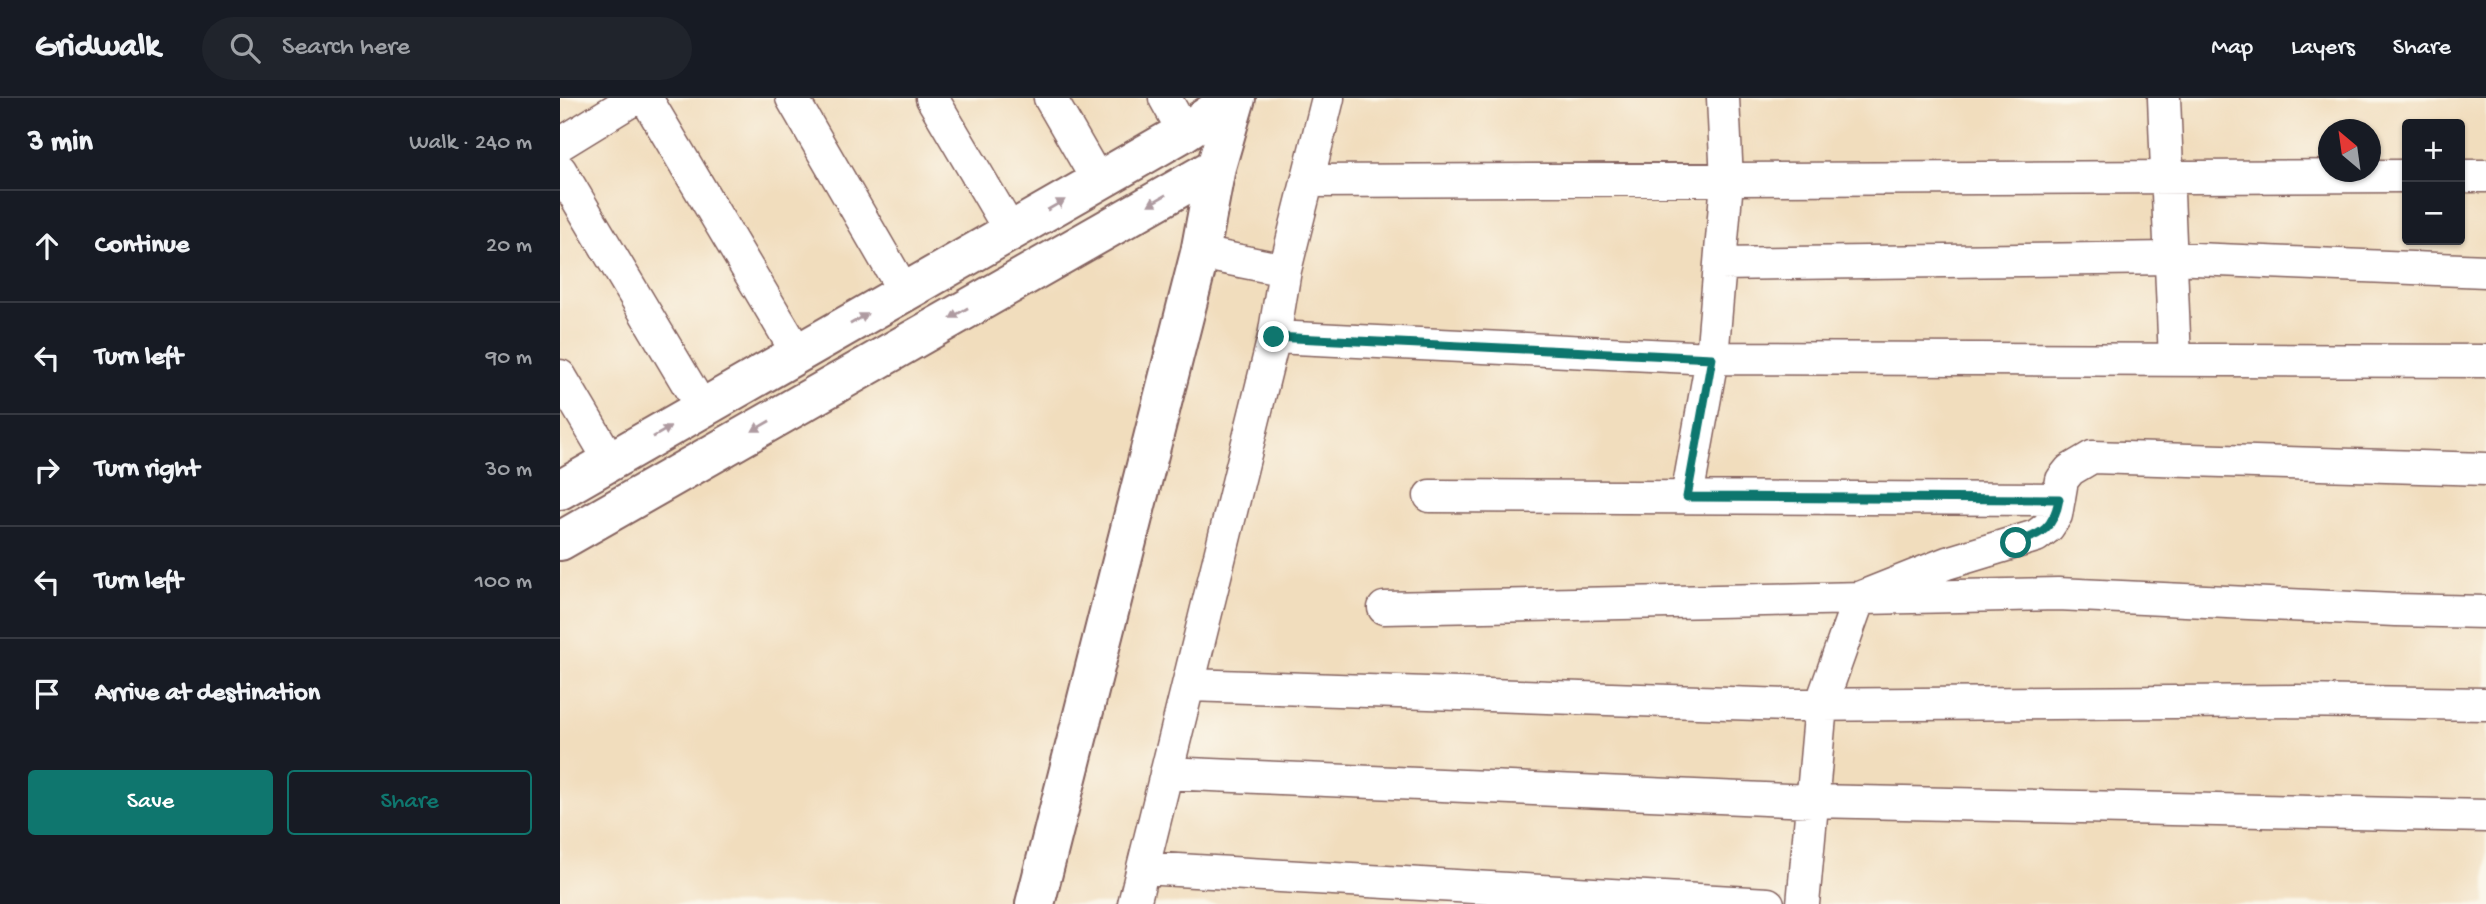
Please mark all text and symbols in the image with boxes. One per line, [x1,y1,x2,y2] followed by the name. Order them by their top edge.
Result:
[202,17,692,80] search box
[35,29,160,67] text: Gridwalk
[226,29,264,67] icon: search
[282,33,410,64] text: Search here
[2211,34,2253,63] text: Map
[2291,34,2355,63] text: Layers
[2393,34,2451,63] text: Share
[2318,119,2381,182] north arrow
[2402,119,2465,245] map controls
[2402,119,2465,182] button: +
[28,126,93,161] text: 3 min
[409,130,532,157] text: Walk · 240 m
[2402,182,2465,245] button: −
[1147,194,1166,206] one-way arrow
[1047,199,1066,211] one-way arrow
[28,227,66,265] icon: ahead
[95,231,189,262] text: Continue
[486,233,532,260] text: 20 m
[949,307,969,319] one-way arrow
[849,313,869,325] one-way arrow
[1258,321,1289,352] route end
[28,339,66,377] icon: left
[95,343,183,374] text: Turn left
[486,345,532,372] text: 90 m
[752,420,771,432] one-way arrow
[652,426,671,438] one-way arrow
[28,451,66,489] icon: right
[95,455,199,486] text: Turn right
[485,457,532,484] text: 30 m
[2000,527,2031,558] route start
[28,563,66,601] icon: left
[95,567,183,598] text: Turn left
[475,569,532,596] text: 100 m
[28,675,66,713] icon: arrive
[95,679,320,710] text: Arrive at destination
[28,770,273,835] button: Save
[287,770,532,835] button: Share

